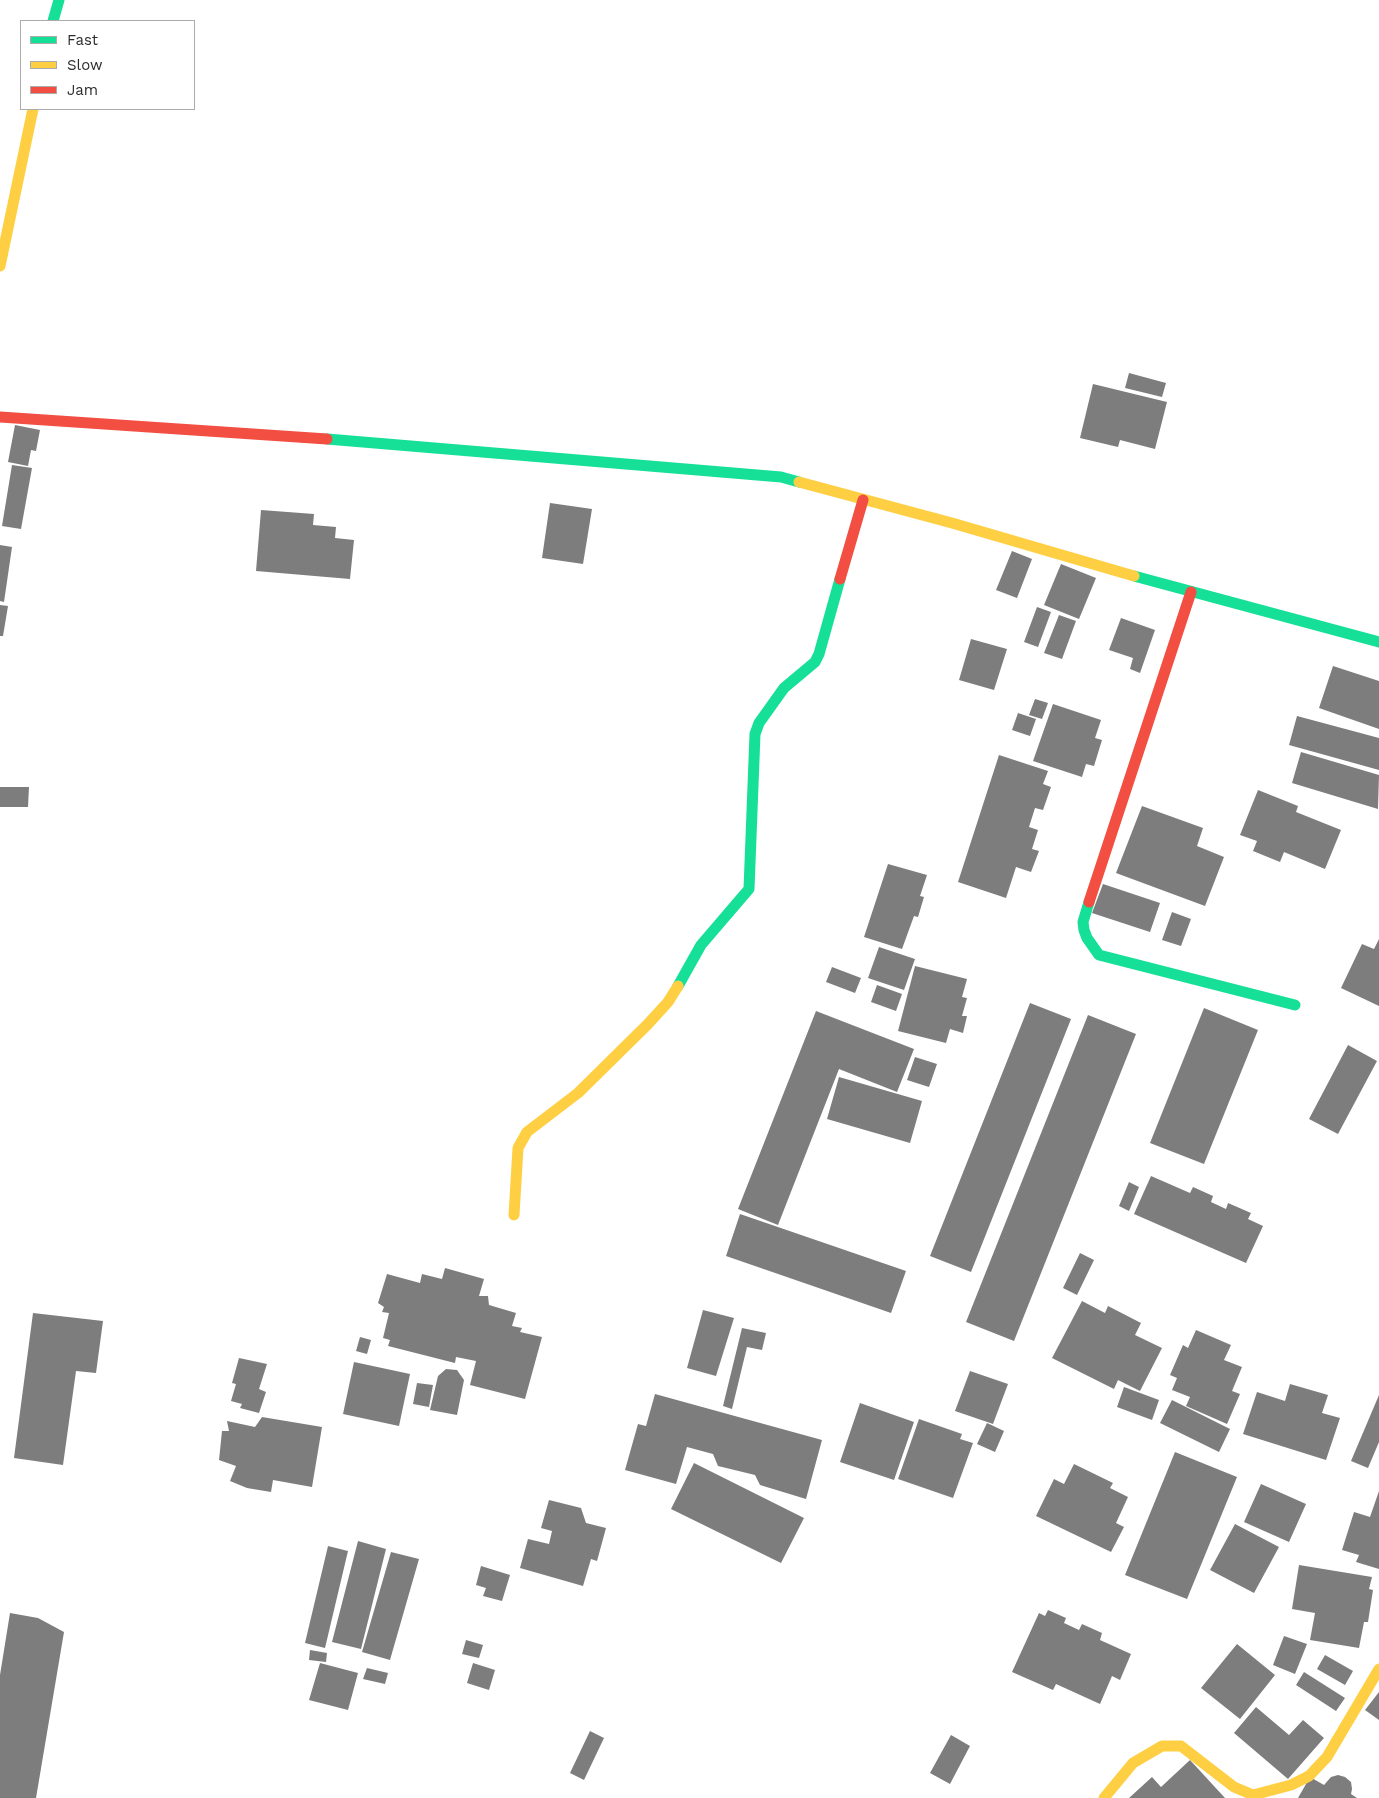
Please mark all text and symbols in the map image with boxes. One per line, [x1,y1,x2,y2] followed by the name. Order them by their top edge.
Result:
[20,20,195,110] legend
[67,31,98,49] text: Fast
[67,56,103,74] text: Slow
[67,81,98,99] text: Jam

